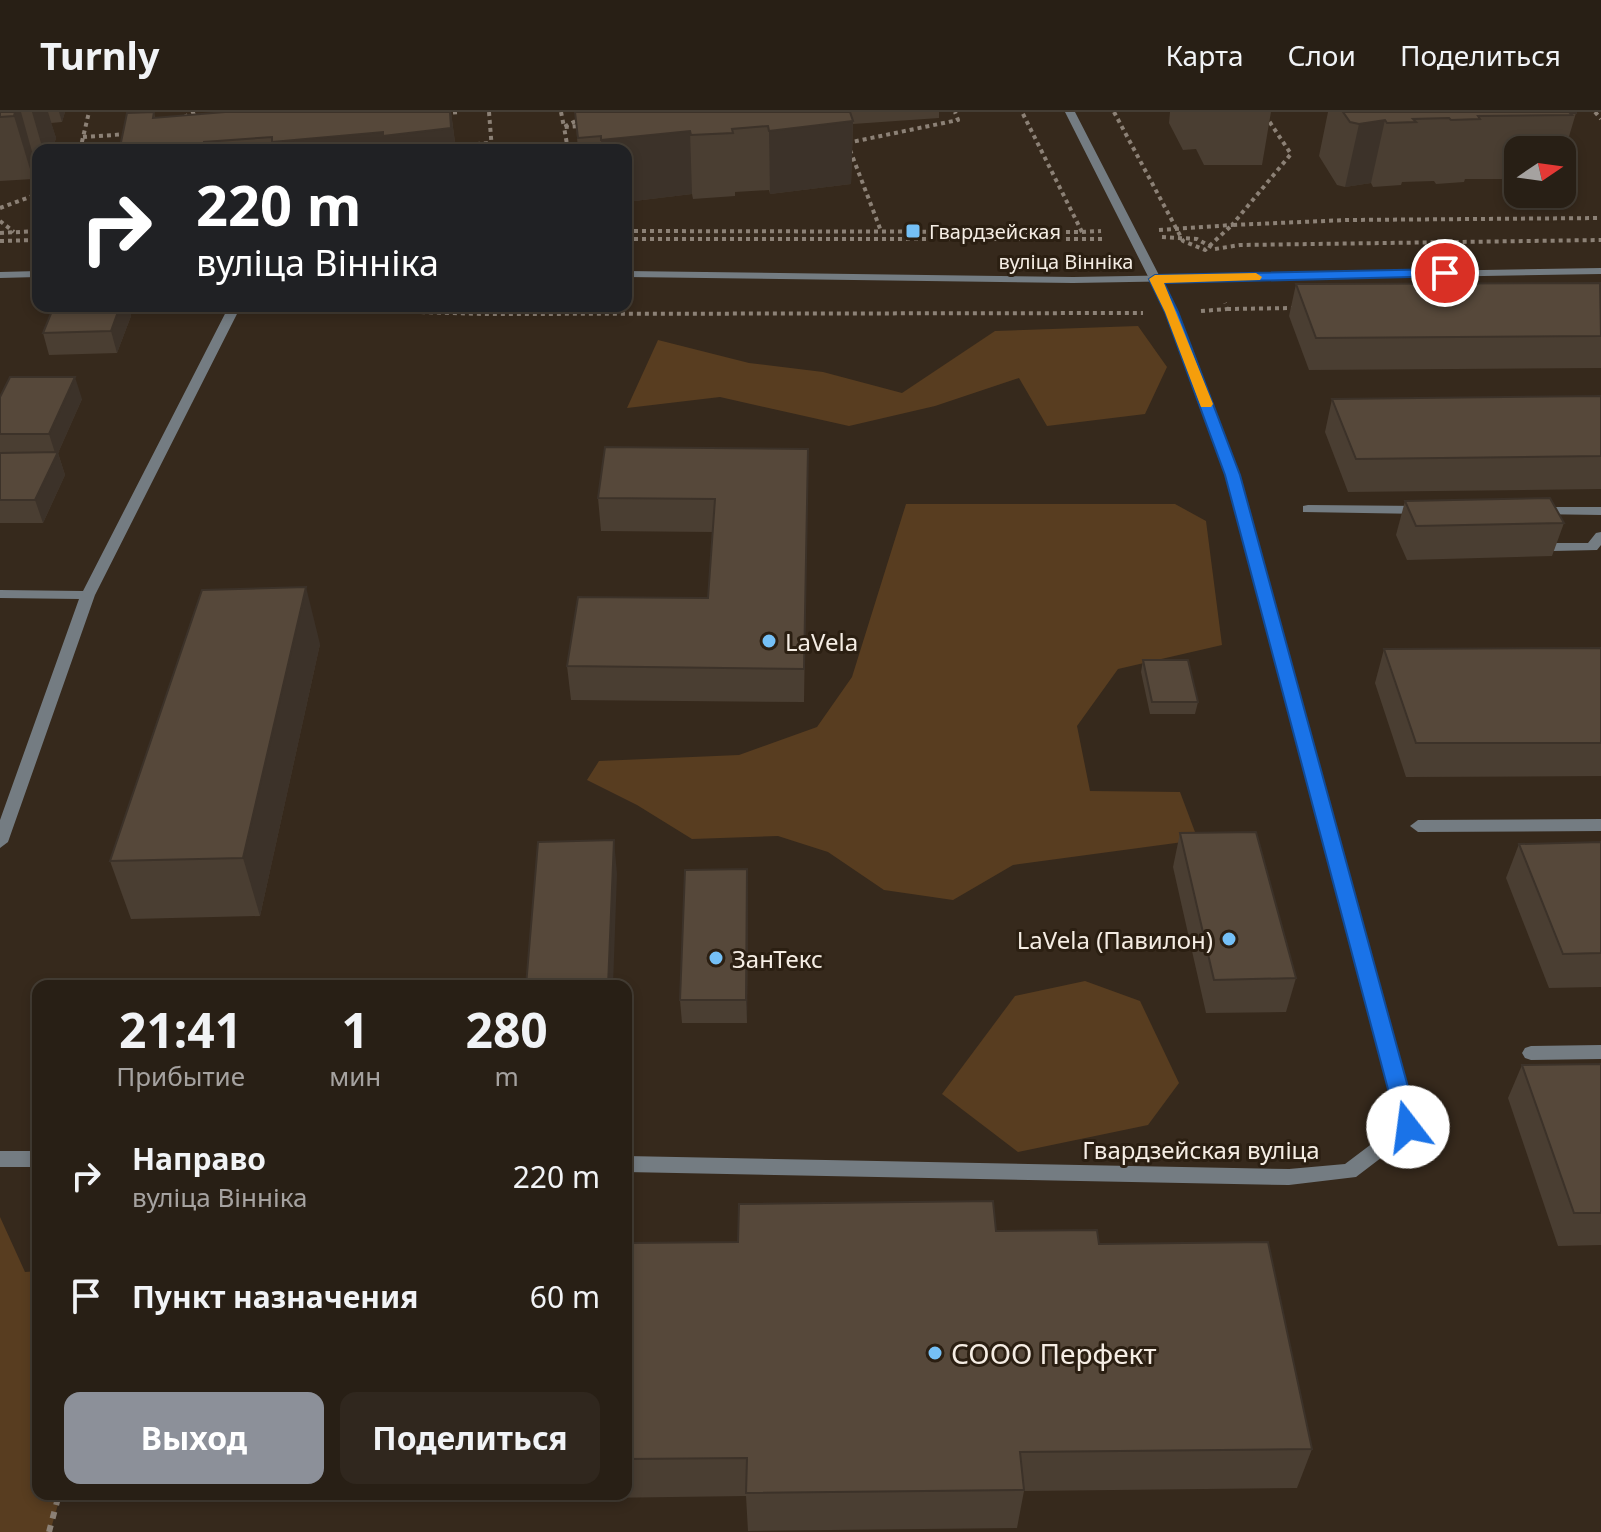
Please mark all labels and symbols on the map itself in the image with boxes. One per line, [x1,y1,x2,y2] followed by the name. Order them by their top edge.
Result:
[1504,136,1576,208] north arrow
[929,218,1061,245] place label: Гвардзейская
[904,222,922,240] marker: Гвардзейская
[1411,239,1479,307] pin
[999,248,1133,275] street label: вуліца Вінніка
[785,625,858,658] place label: LaVela
[760,632,778,650] marker: LaVela
[1017,923,1213,956] place label: LaVela (Павилон)
[1220,930,1238,948] marker: LaVela (Павилон)
[732,942,823,975] place label: ЗанТекс
[707,949,725,967] marker: ЗанТекс
[1366,1085,1450,1169] position arrow
[1082,1133,1320,1166] street label: Гвардзейская вуліца
[951,1334,1157,1372] place label: СООО Перфект
[926,1344,944,1362] marker: СООО Перфект

